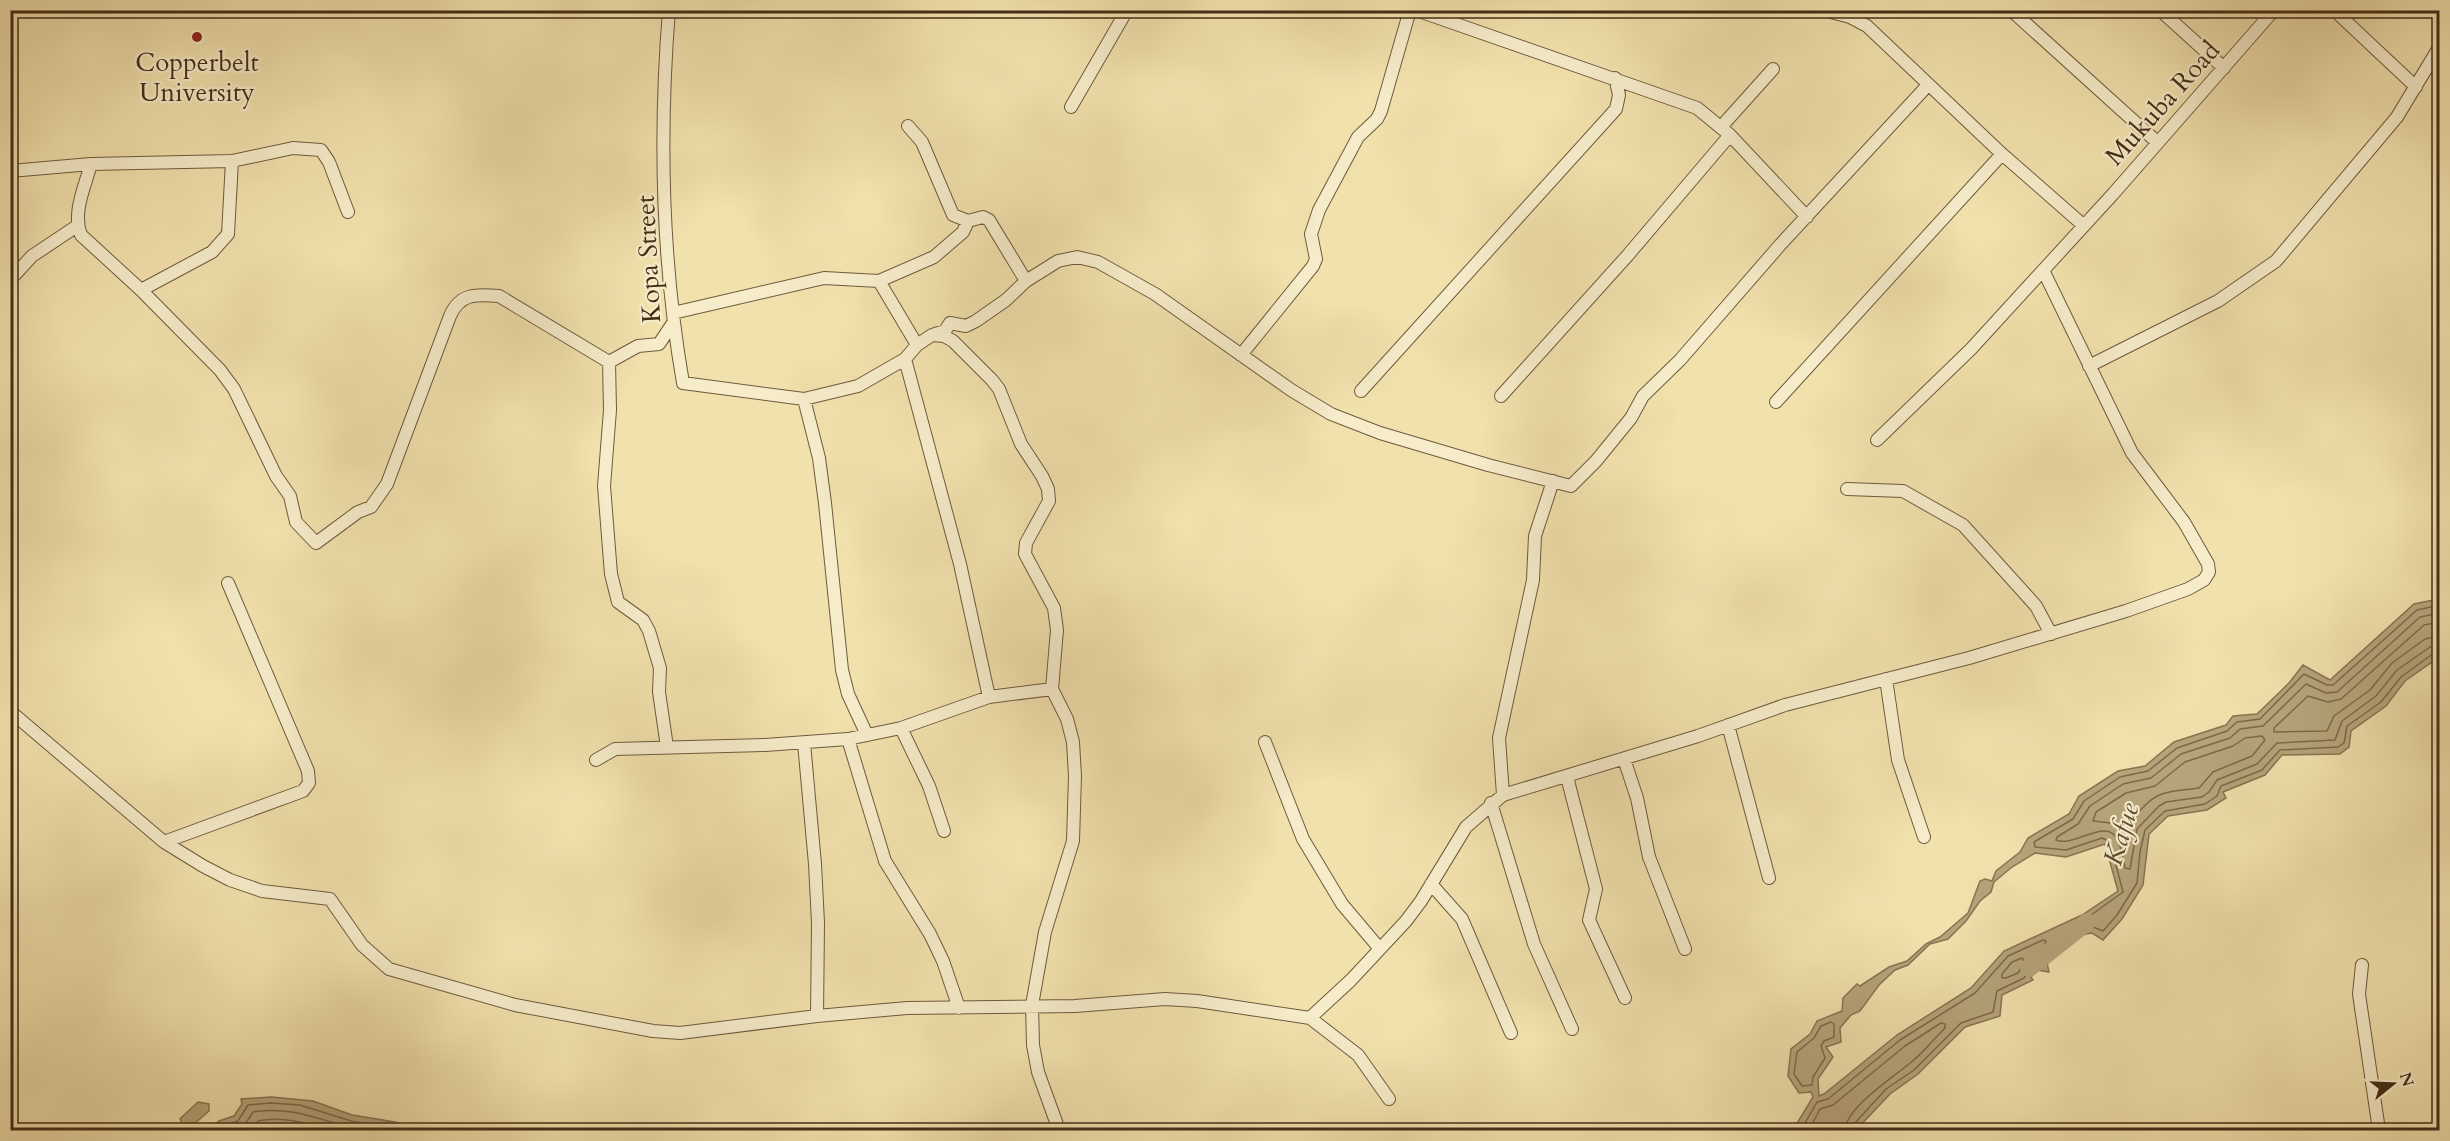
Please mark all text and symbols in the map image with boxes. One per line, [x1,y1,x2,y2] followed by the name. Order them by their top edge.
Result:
[190,30,204,44] marker: Copperbelt University
[2097,33,2228,173] street label: Mukuba Road
[135,45,259,110] place label: Copperbelt University
[628,194,669,324] street label: Kopa Street
[2094,798,2149,870] water label: Kafue
[2363,1054,2423,1114] north arrow
[2394,1070,2419,1090] text: N

